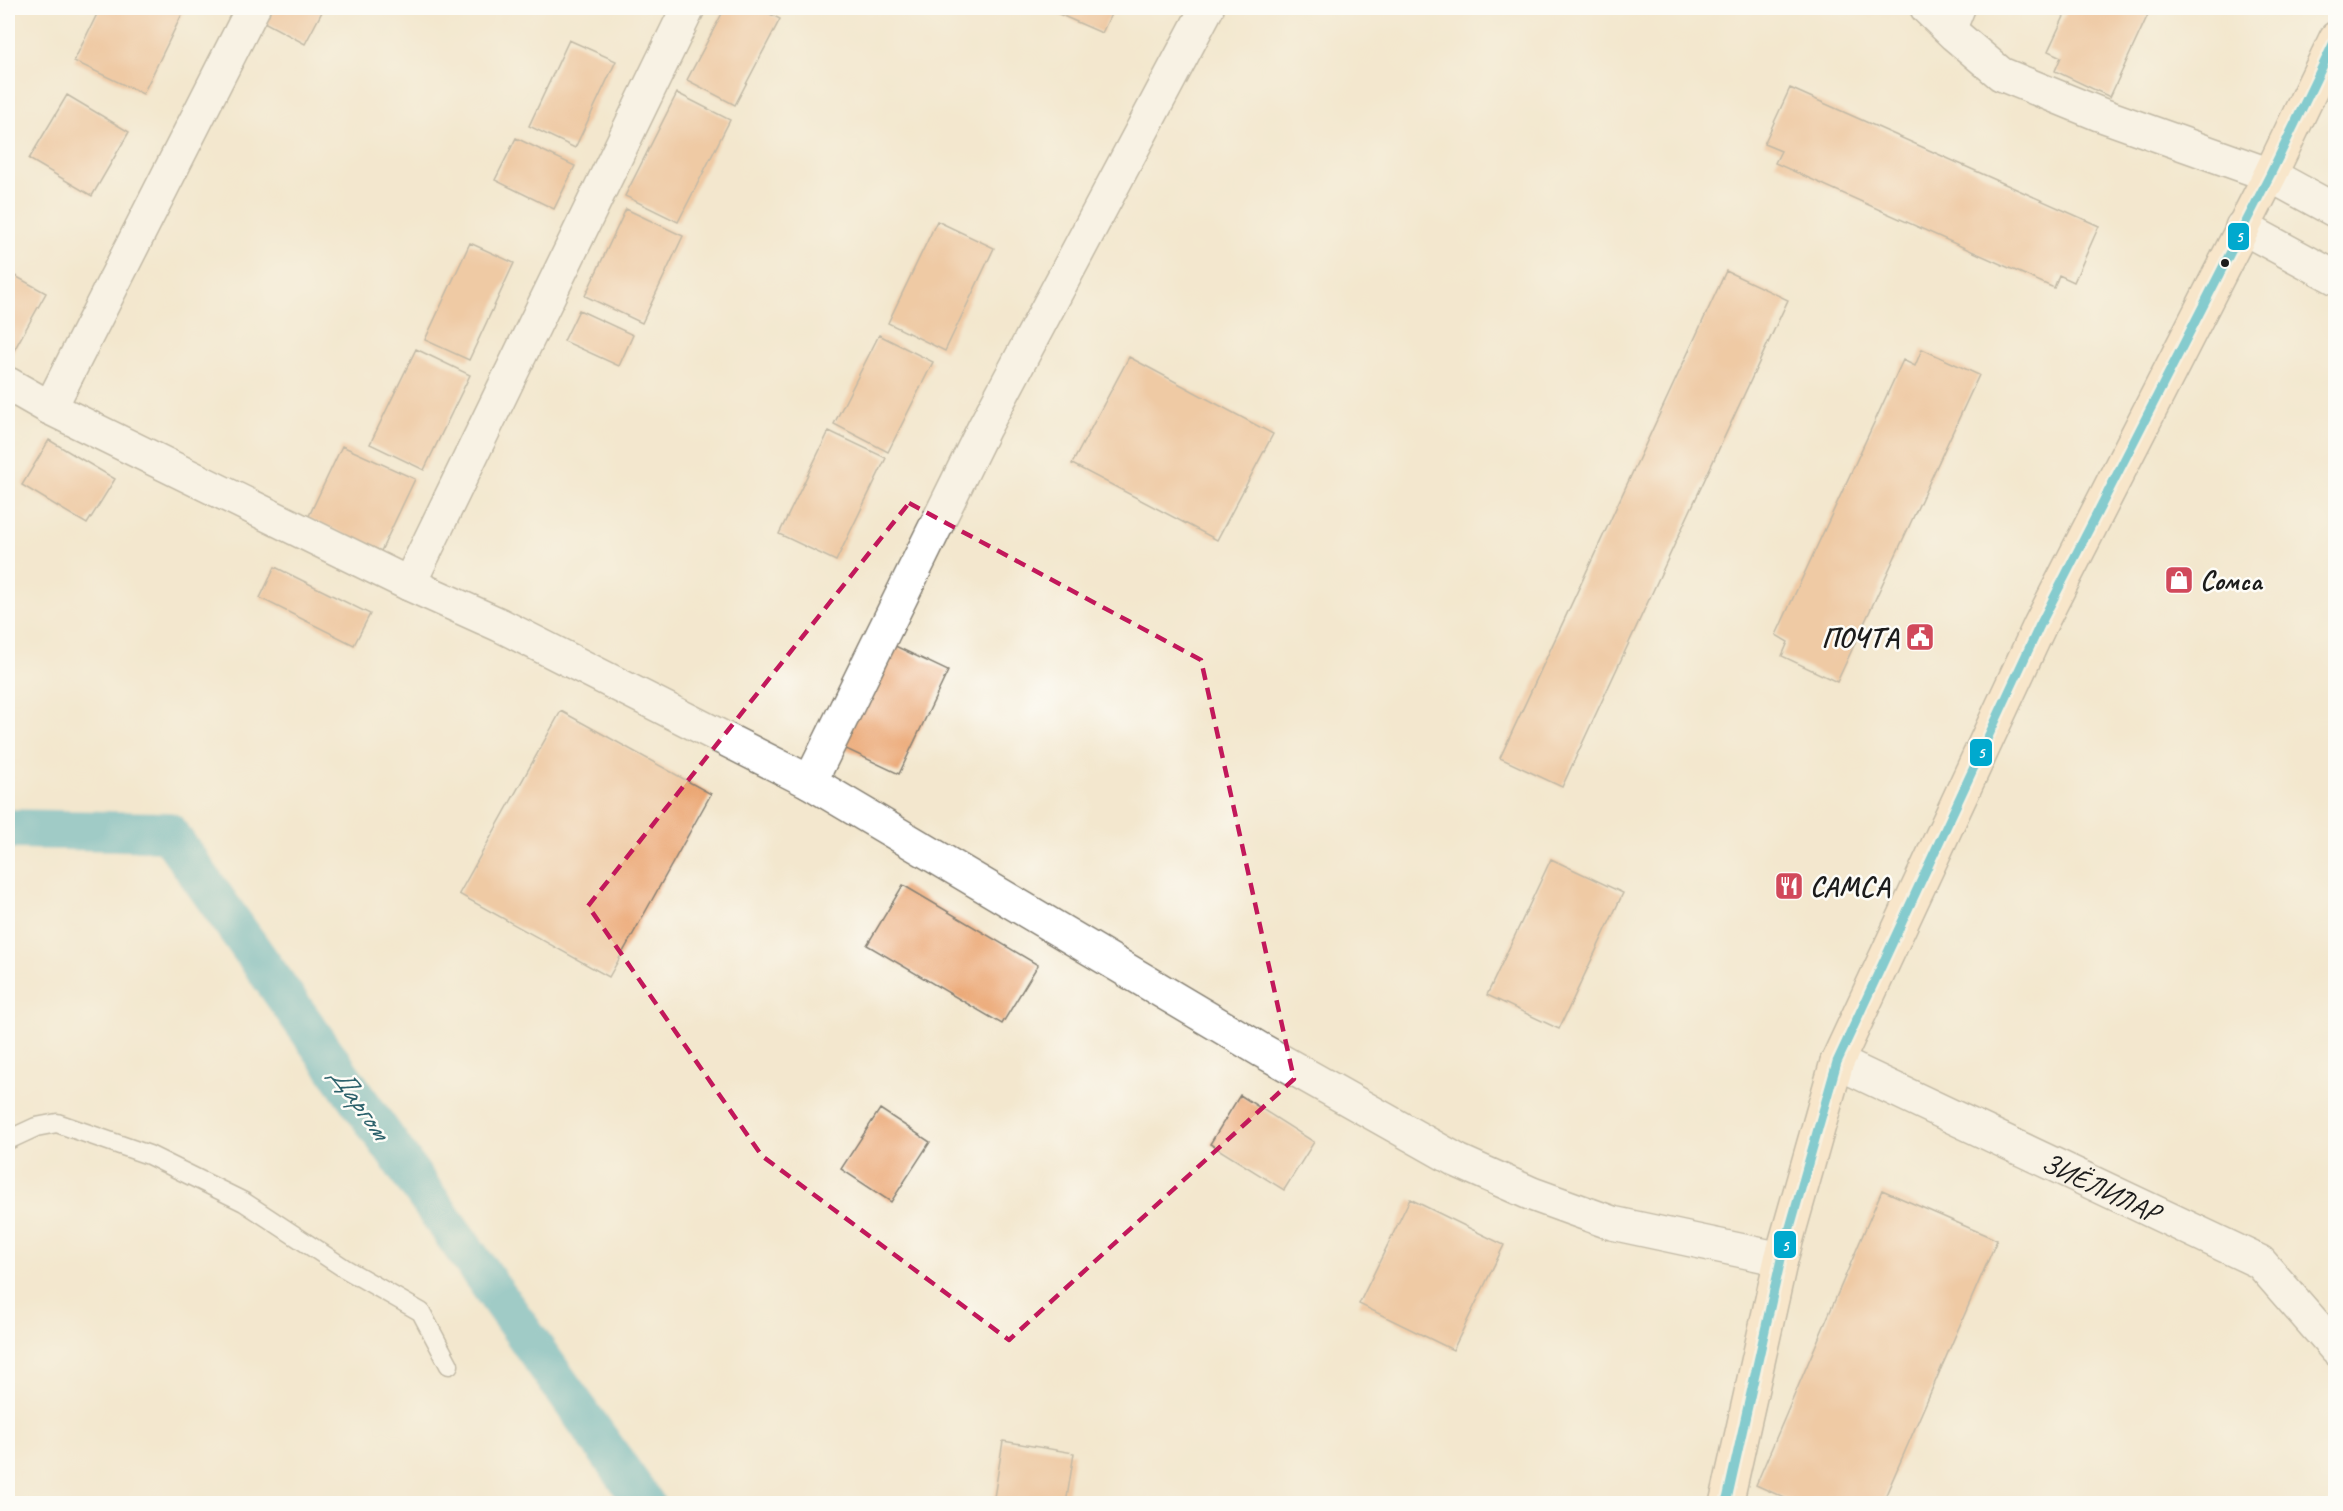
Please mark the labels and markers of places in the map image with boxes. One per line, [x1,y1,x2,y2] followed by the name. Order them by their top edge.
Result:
[2219,257,2231,269] unlabelled marker
[2200,563,2263,598] place label: Сомса
[2163,564,2195,596] shop icon: Сомса
[1822,620,1900,655] place label: ПОЧТА
[1904,621,1936,653] public building icon: ПОЧТА
[1810,869,1891,904] place label: САМСА
[1773,870,1805,902] restaurant icon: САМСА

